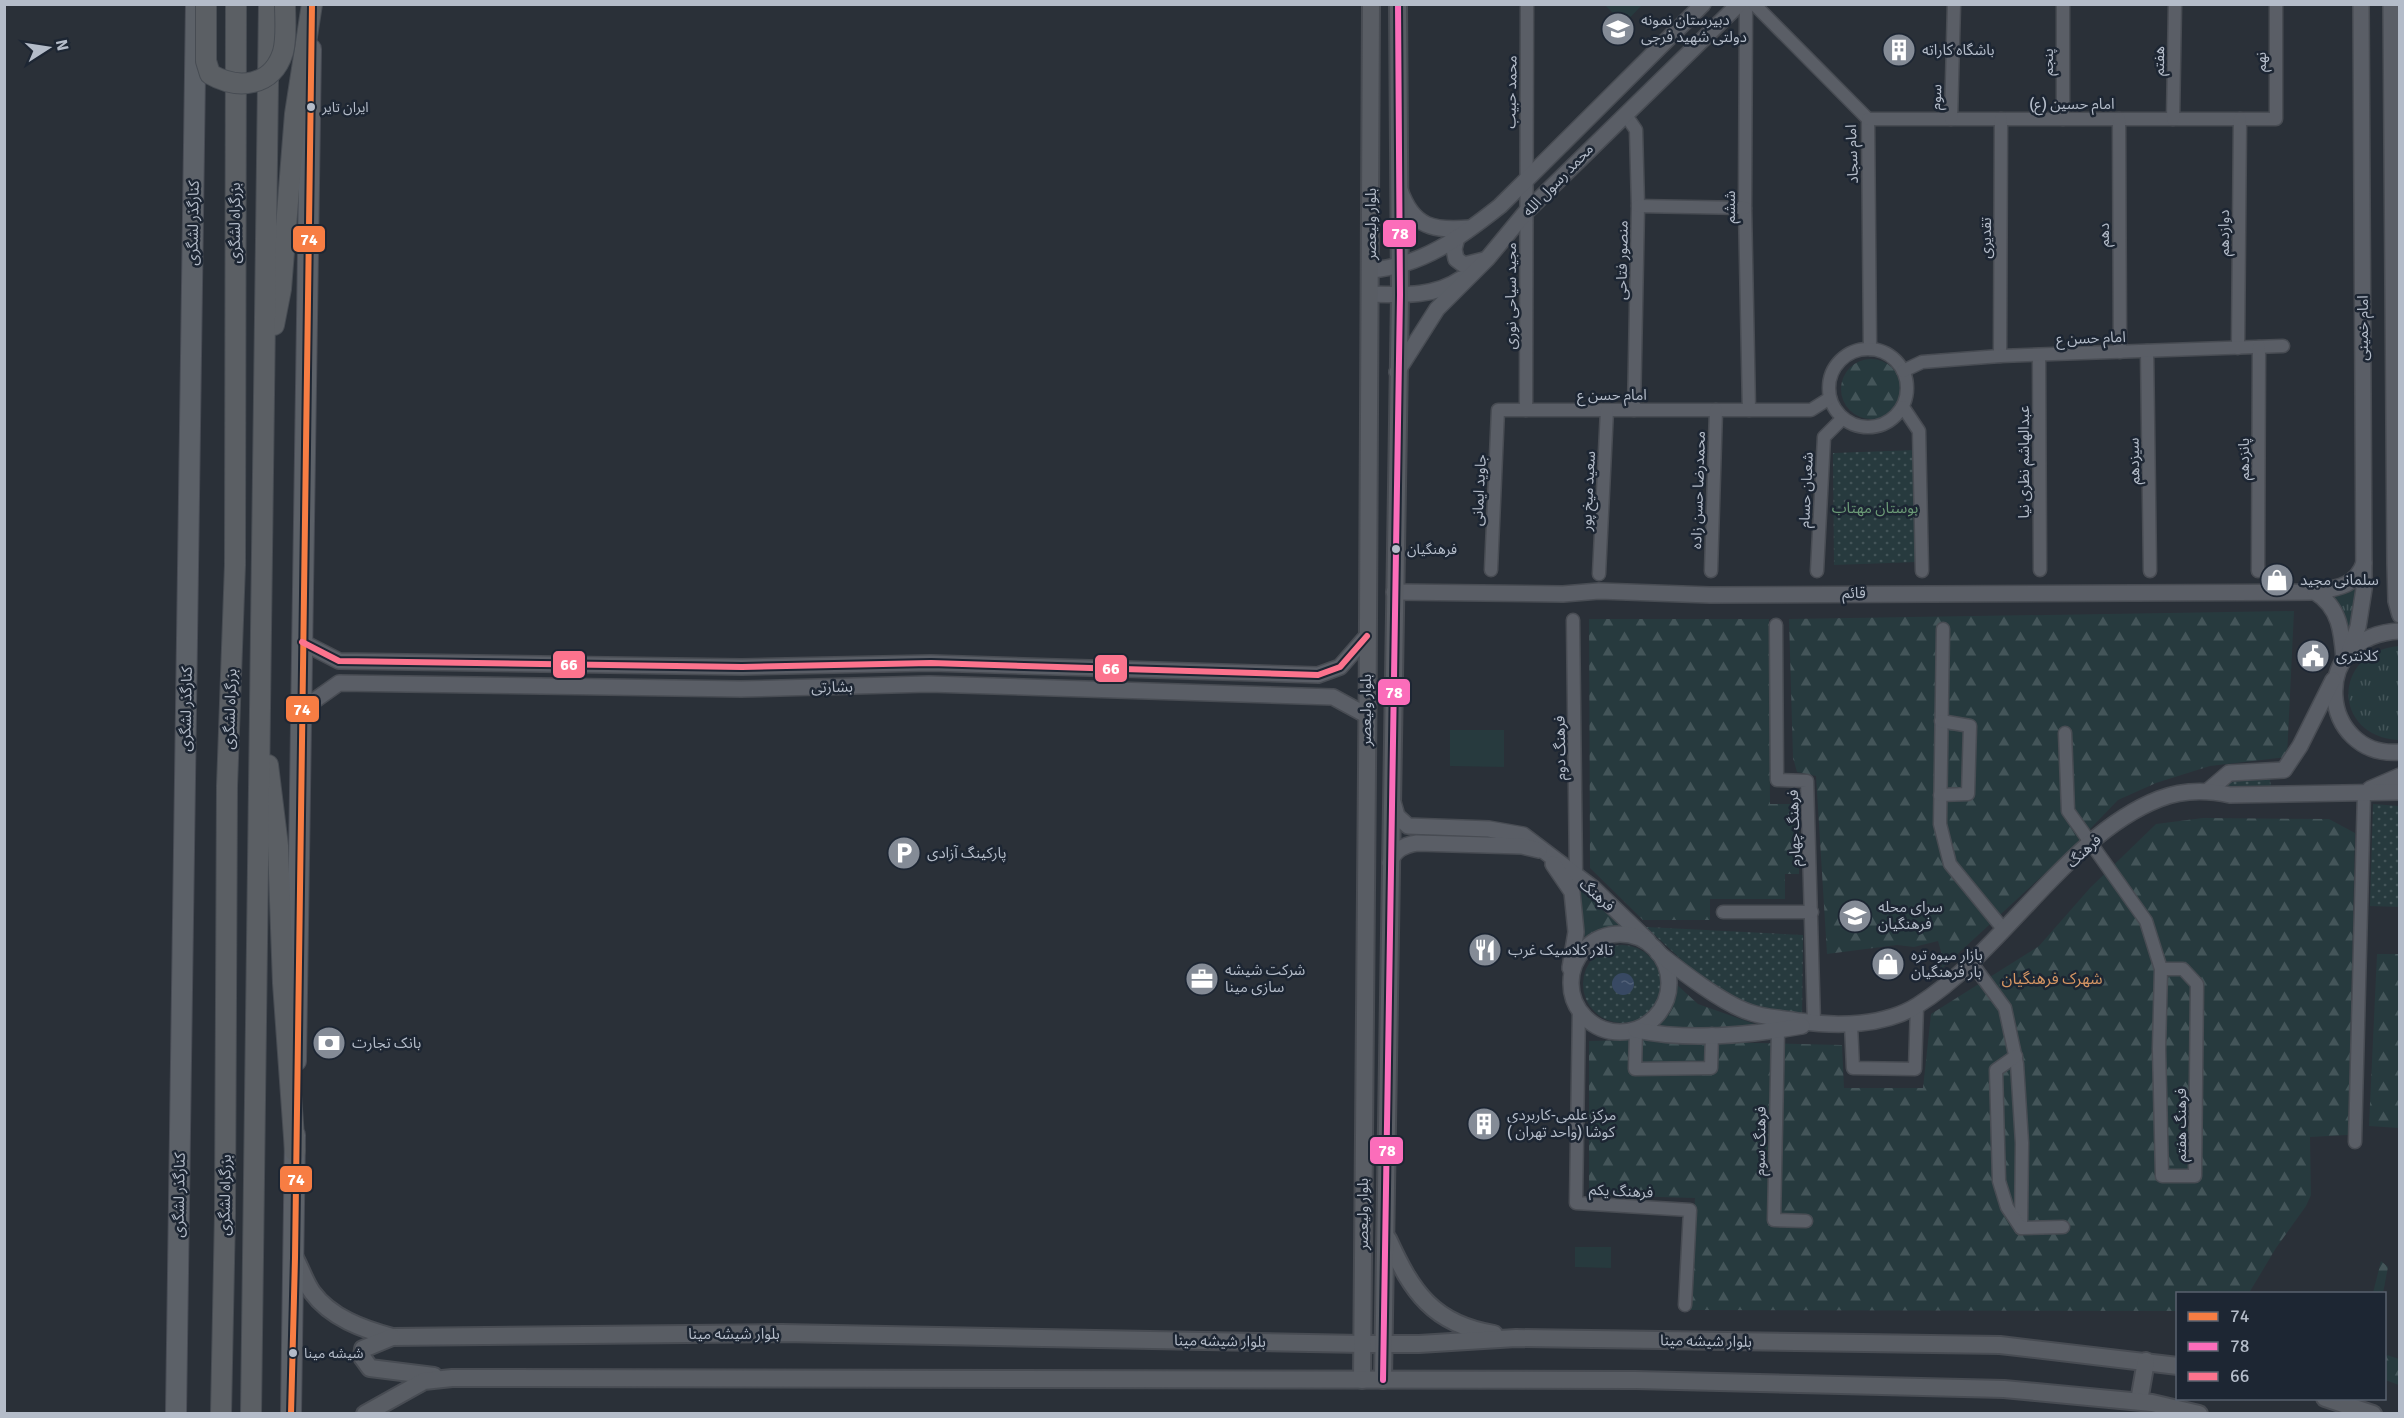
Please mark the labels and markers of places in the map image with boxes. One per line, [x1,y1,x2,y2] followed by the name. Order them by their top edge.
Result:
[1600,11,1636,47] school or university icon: دبیرستان نمونه دولتی شهید فرجی
[1641,11,1747,46] place label: دبیرستان نمونه دولتی شهید فرجی
[1881,32,1917,68] building icon: باشگاه کاراته
[1922,41,1995,59] place label: باشگاه کاراته
[321,99,369,116] place label: ایران تایر
[305,101,317,113] marker: ایران تایر
[1407,541,1457,558] place label: فرهنگیان
[1390,543,1402,555] marker: فرهنگیان
[2259,562,2295,598] shop icon: سلمانی مجید
[2300,571,2379,589] place label: سلمانی مجید
[2295,638,2331,674] public building icon: کلانتری
[2336,647,2379,665] place label: کلانتری
[886,835,922,871] parking icon: پارکینگ آزادی
[927,844,1006,863] place label: پارکینگ آزادی
[1837,898,1873,934] school or university icon: سرای محله فرهنگیان
[1878,898,1943,933] place label: سرای محله فرهنگیان
[1467,932,1503,968] restaurant icon: تالار کلاسیک غرب
[1508,941,1613,959] place label: تالار کلاسیک غرب
[1870,946,1906,982] shop icon: بازار میوه تره بار فرهنگیان
[1911,946,1983,981] place label: بازار میوه تره بار فرهنگیان
[1184,961,1220,997] office icon: شرکت شیشه سازی مینا
[1225,961,1306,996] place label: شرکت شیشه سازی مینا
[311,1025,347,1061] bank icon: بانک تجارت
[352,1034,421,1052] place label: بانک تجارت
[1466,1106,1502,1142] building icon: مرکز علمی-کاربردی کوشا (واحد تهران )
[1507,1106,1616,1141] place label: مرکز علمی-کاربردی کوشا (واحد تهران )
[304,1345,363,1362] place label: شیشه مینا
[287,1347,299,1359] marker: شیشه مینا

